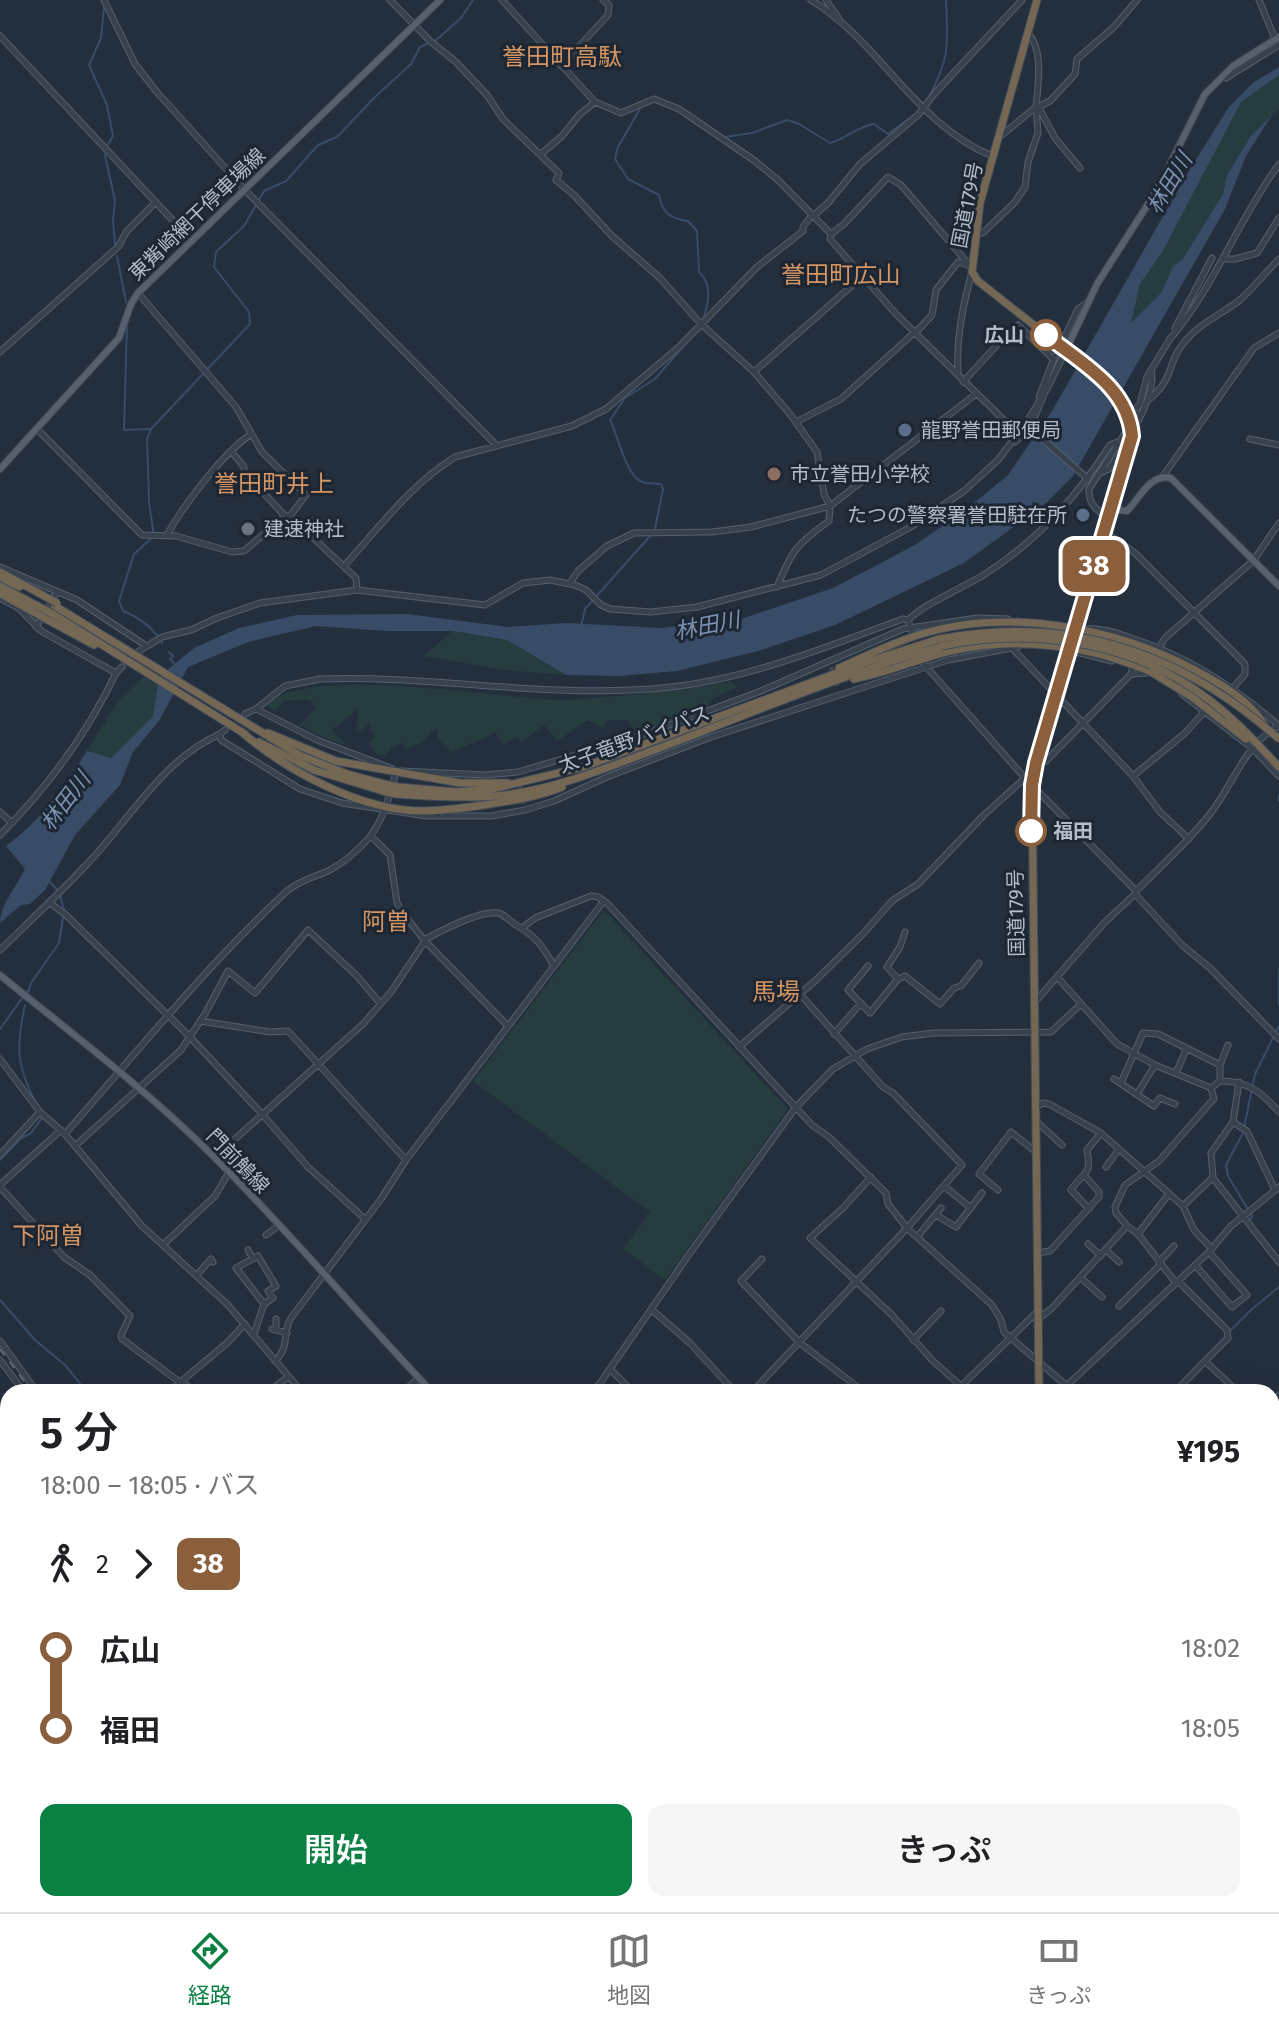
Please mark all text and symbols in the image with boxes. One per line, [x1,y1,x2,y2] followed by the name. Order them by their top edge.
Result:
[502,43,622,71] district label: 誉田町高駄
[124,143,270,285] street label: 東觜崎網干停車場線
[1141,146,1199,219] water label: 林田川
[947,160,987,250] street label: 国道179号
[781,261,901,289] district label: 誉田町広山
[1031,320,1061,350] marker: 広山
[984,323,1024,347] place label: 広山
[921,418,1061,442] place label: 龍野誉田郵便局
[896,421,914,439] marker: 龍野誉田郵便局
[790,462,930,486] place label: 市立誉田小学校
[765,465,783,483] marker: 市立誉田小学校
[214,470,334,498] district label: 誉田町井上
[847,503,1067,527] place label: たつの警察署誉田駐在所
[1074,506,1092,524] marker: たつの警察署誉田駐在所
[264,517,344,541] place label: 建速神社
[239,520,257,538] marker: 建速神社
[1058,540,1130,592] line badge: 38
[1079,549,1109,582] text: 38
[672,606,744,645] water label: 林田川
[555,700,713,778] street label: 太子竜野バイパス
[35,765,97,836] water label: 林田川
[1016,816,1046,846] marker: 福田
[1053,819,1093,843] place label: 福田
[1003,869,1029,957] street label: 国道179号
[362,908,410,936] district label: 阿曽
[752,978,800,1006] district label: 馬場
[202,1124,274,1198] street label: 門前鵤線
[12,1222,84,1250] district label: 下阿曽
[40,1407,118,1460] text: 5 分
[1177,1434,1240,1470] text: ¥195
[40,1470,260,1501] text: 18:00 – 18:05 · バス
[40,1542,84,1586] icon: walk
[121,1542,165,1586] icon: forward
[193,1547,224,1580] text: 38
[96,1549,109,1580] text: 2
[100,1633,160,1669] text: 広山
[1181,1633,1240,1664] text: 18:02
[100,1713,160,1749] text: 福田
[1181,1713,1240,1744] text: 18:05
[40,1804,632,1896] button: 開始
[648,1804,1240,1896] button: きっぷ
[188,1929,232,2009] tab: 経路
[607,1929,651,2009] tab: 地図
[1026,1929,1091,2009] tab: きっぷ

